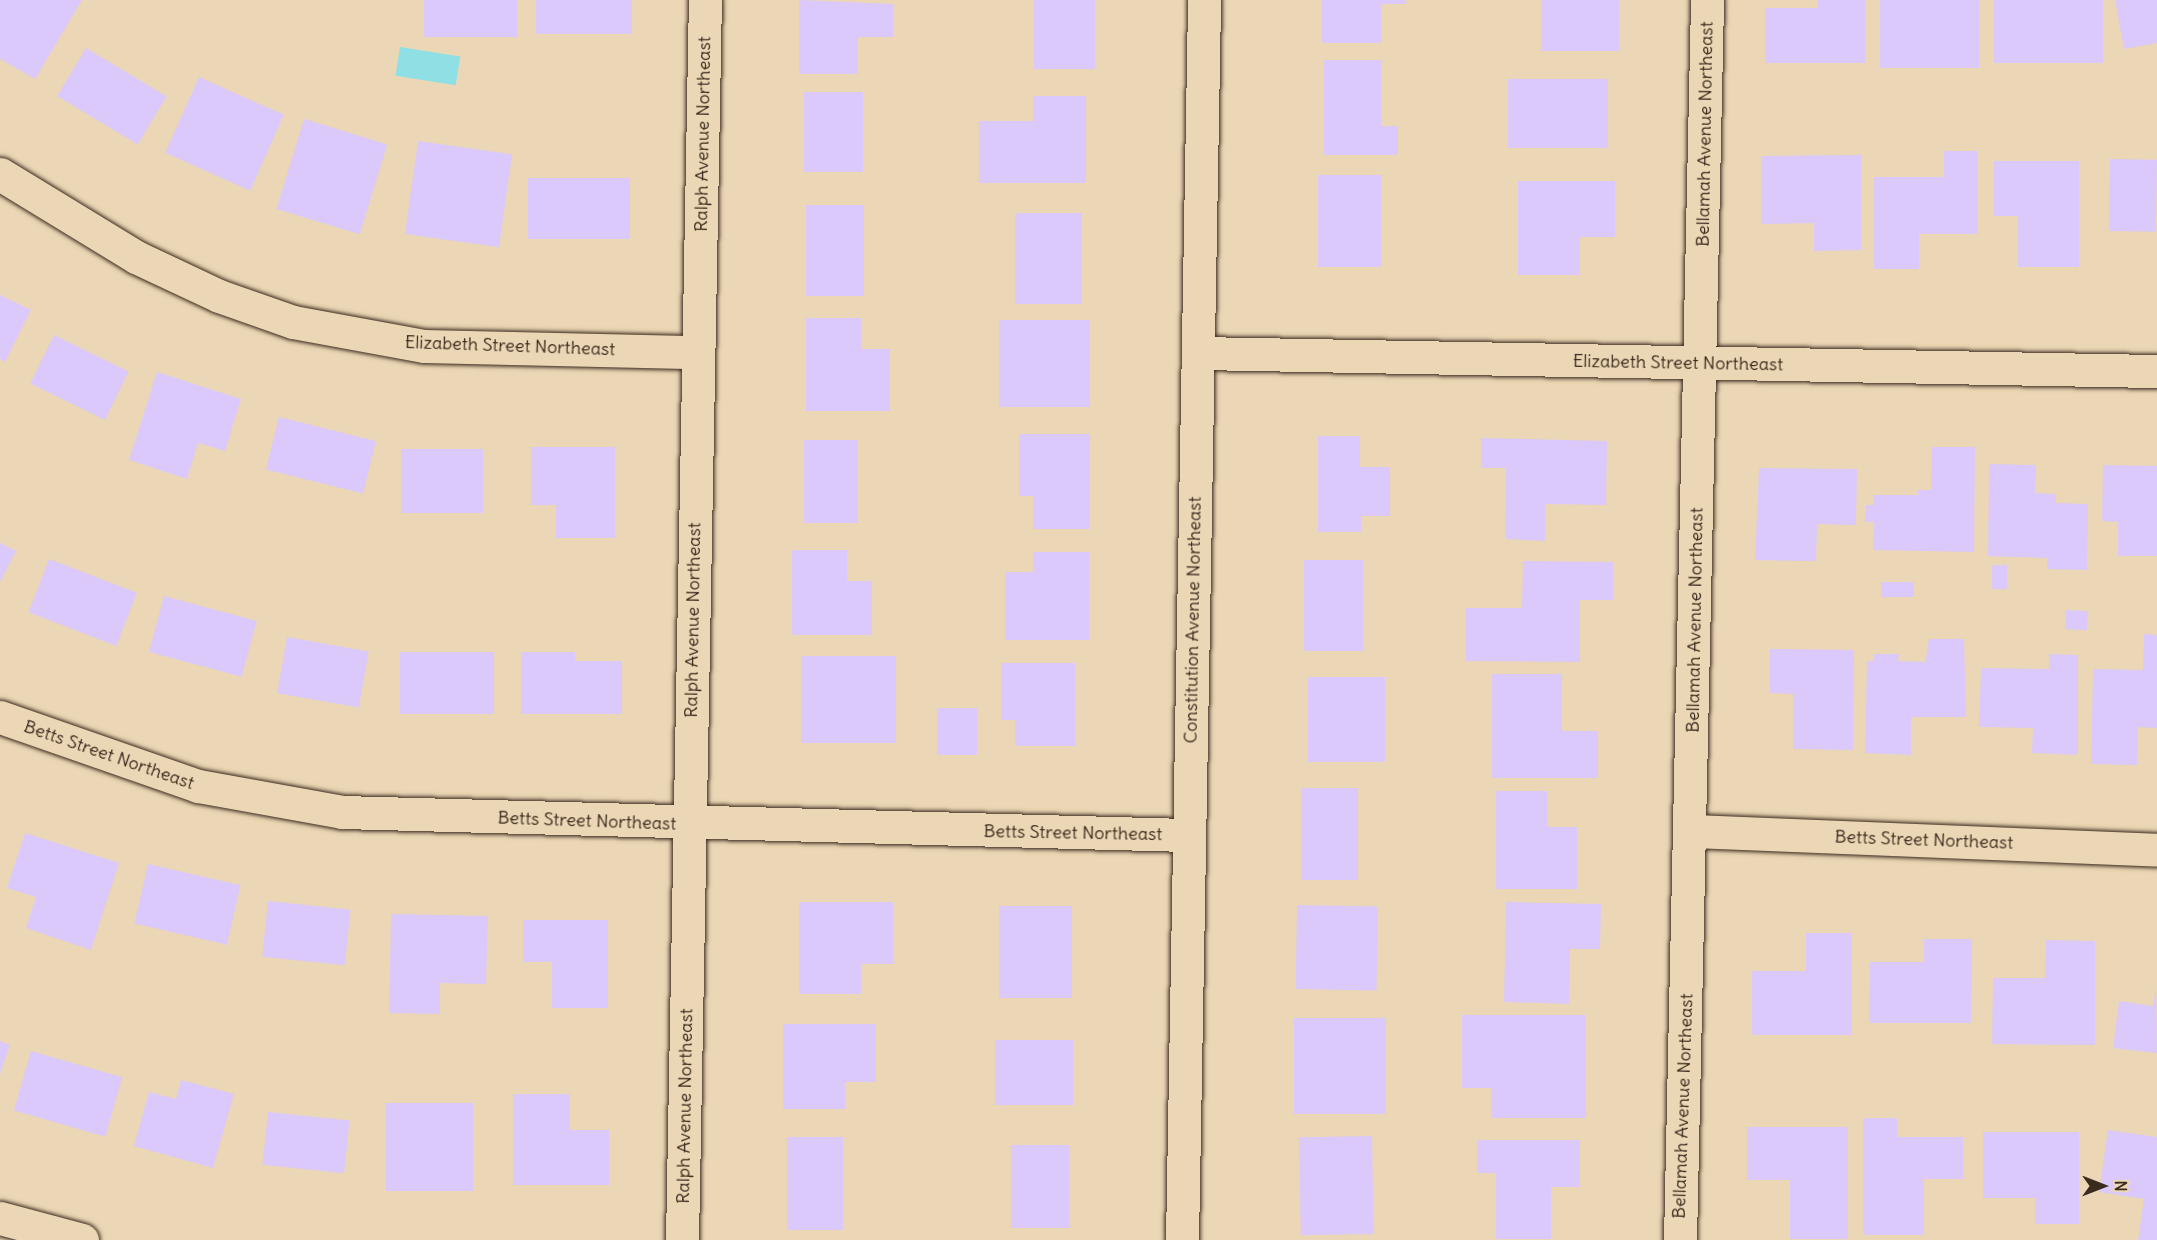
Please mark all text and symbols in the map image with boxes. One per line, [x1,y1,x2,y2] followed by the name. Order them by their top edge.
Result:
[1692,21,1718,247] street label: Bellamah Avenue Northeast
[690,36,716,232] street label: Ralph Avenue Northeast
[404,332,616,360] street label: Elizabeth Street Northeast
[1573,350,1783,376] street label: Elizabeth Street Northeast
[1180,496,1206,744] street label: Constitution Avenue Northeast
[1682,507,1708,733] street label: Bellamah Avenue Northeast
[680,522,706,718] street label: Ralph Avenue Northeast
[21,716,197,794] street label: Betts Street Northeast
[497,807,677,835] street label: Betts Street Northeast
[983,821,1163,845] street label: Betts Street Northeast
[1834,826,2014,854] street label: Betts Street Northeast
[1668,993,1698,1219] street label: Bellamah Avenue Northeast
[672,1008,698,1204] street label: Ralph Avenue Northeast
[2073,1156,2133,1216] north arrow
[2111,1180,2131,1192] text: N

